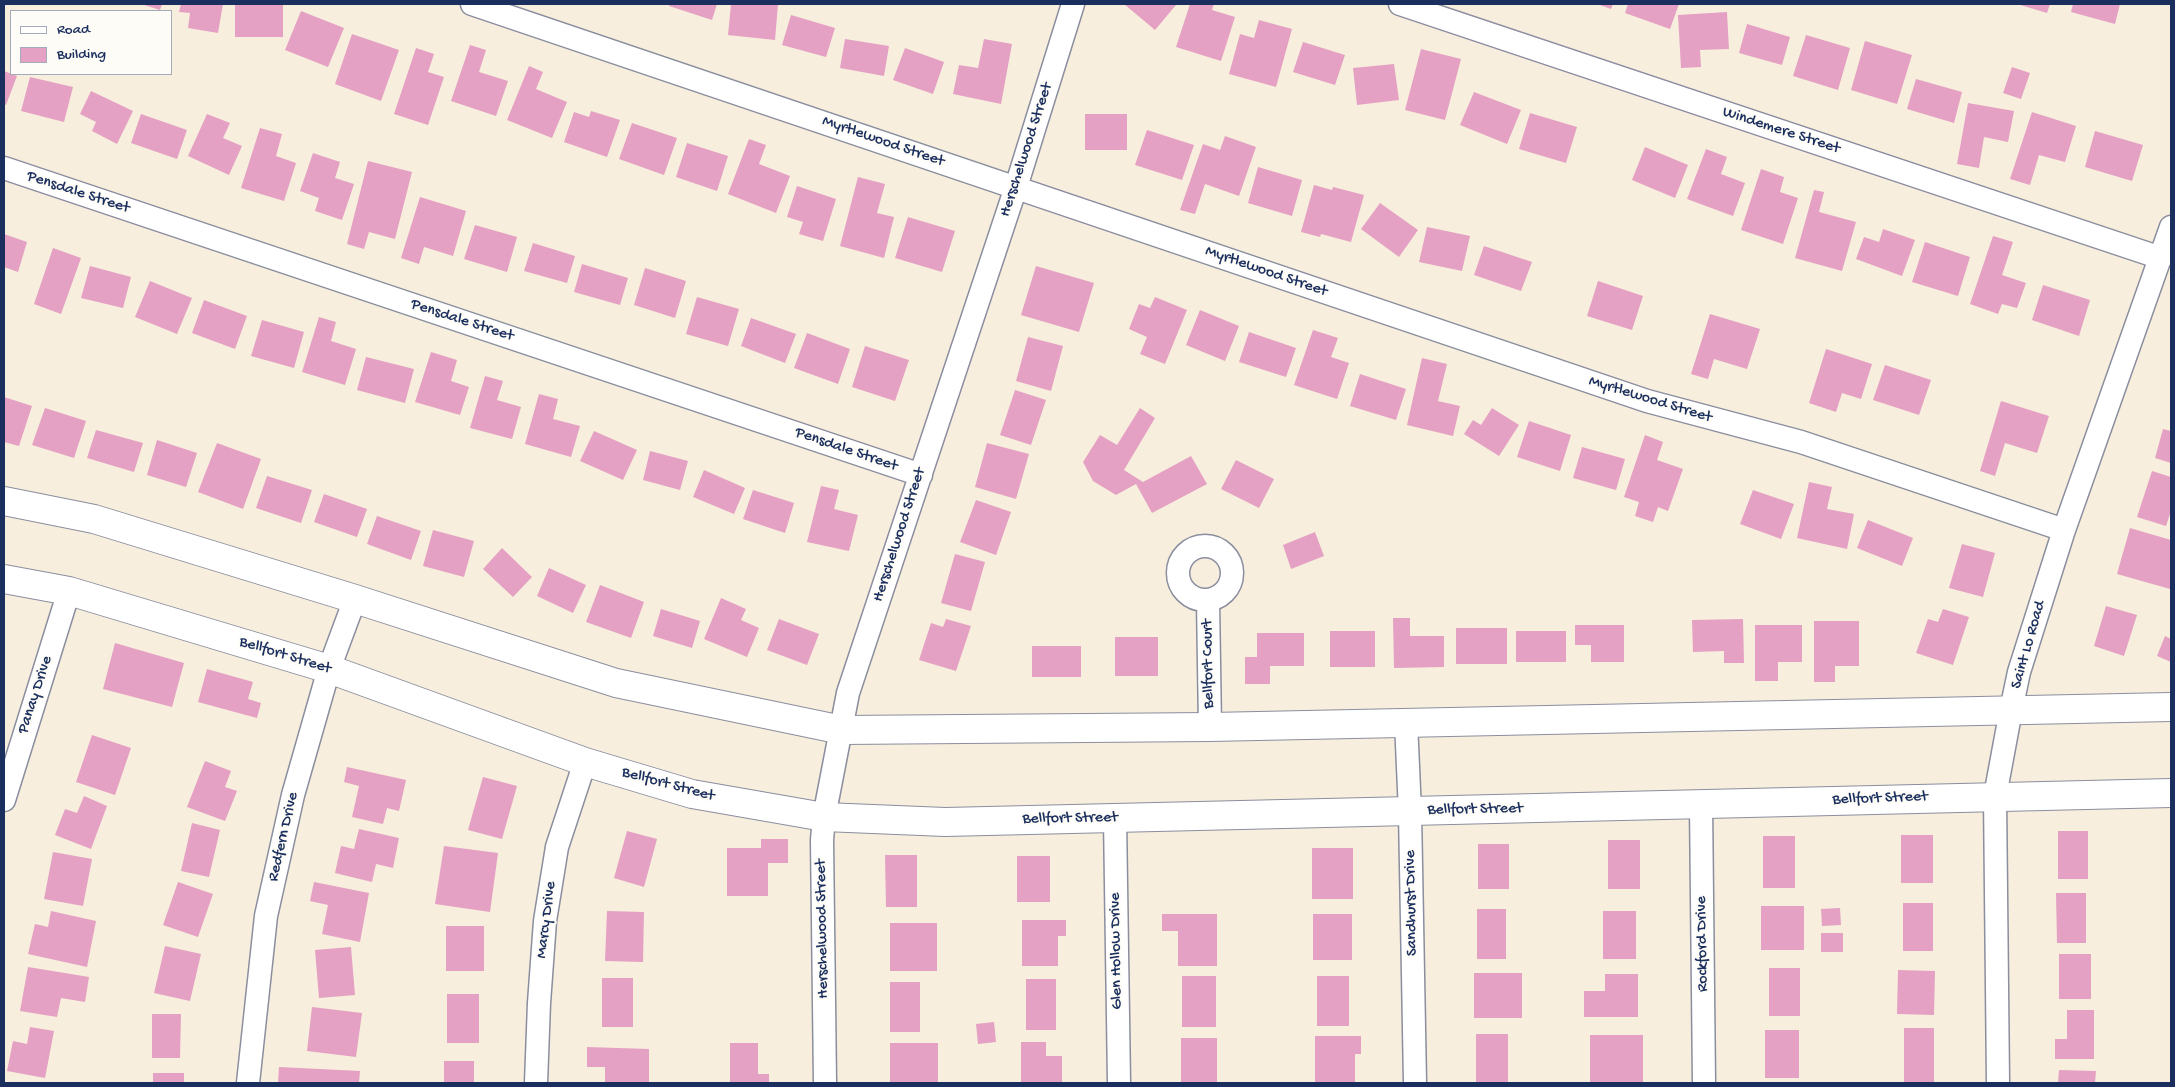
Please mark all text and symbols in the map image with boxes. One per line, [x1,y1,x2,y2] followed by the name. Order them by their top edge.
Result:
[10,10,172,75] legend
[57,21,90,39] text: Road
[57,46,106,64] text: Building
[996,81,1058,219] street label: Herschelwood Street
[1720,103,1842,159] street label: Windemere Street
[819,112,947,172] street label: Myrtlewood Street
[24,167,132,219] street label: Pensdale Street
[1202,242,1330,302] street label: Myrtlewood Street
[408,295,516,347] street label: Pensdale Street
[1586,372,1714,428] street label: Myrtlewood Street
[792,423,900,477] street label: Pensdale Street
[869,466,931,604] street label: Herschelwood Street
[2007,599,2051,691] street label: Saint Lo Road
[1199,619,1219,709] street label: Bellfort Court
[237,633,333,679] street label: Bellfort Street
[14,654,58,736] street label: Panay Drive
[619,763,717,807] street label: Bellfort Street
[1832,788,1928,810] street label: Bellfort Street
[264,790,304,884] street label: Redfern Drive
[1427,800,1523,820] street label: Bellfort Street
[1022,809,1118,829] street label: Bellfort Street
[1401,850,1423,956] street label: Sandhurst Drive
[812,859,834,999] street label: Herschelwood Street
[533,880,561,960] street label: Marcy Drive
[1106,892,1128,1010] street label: Glen Hollow Drive
[1693,896,1713,992] street label: Rockford Drive

